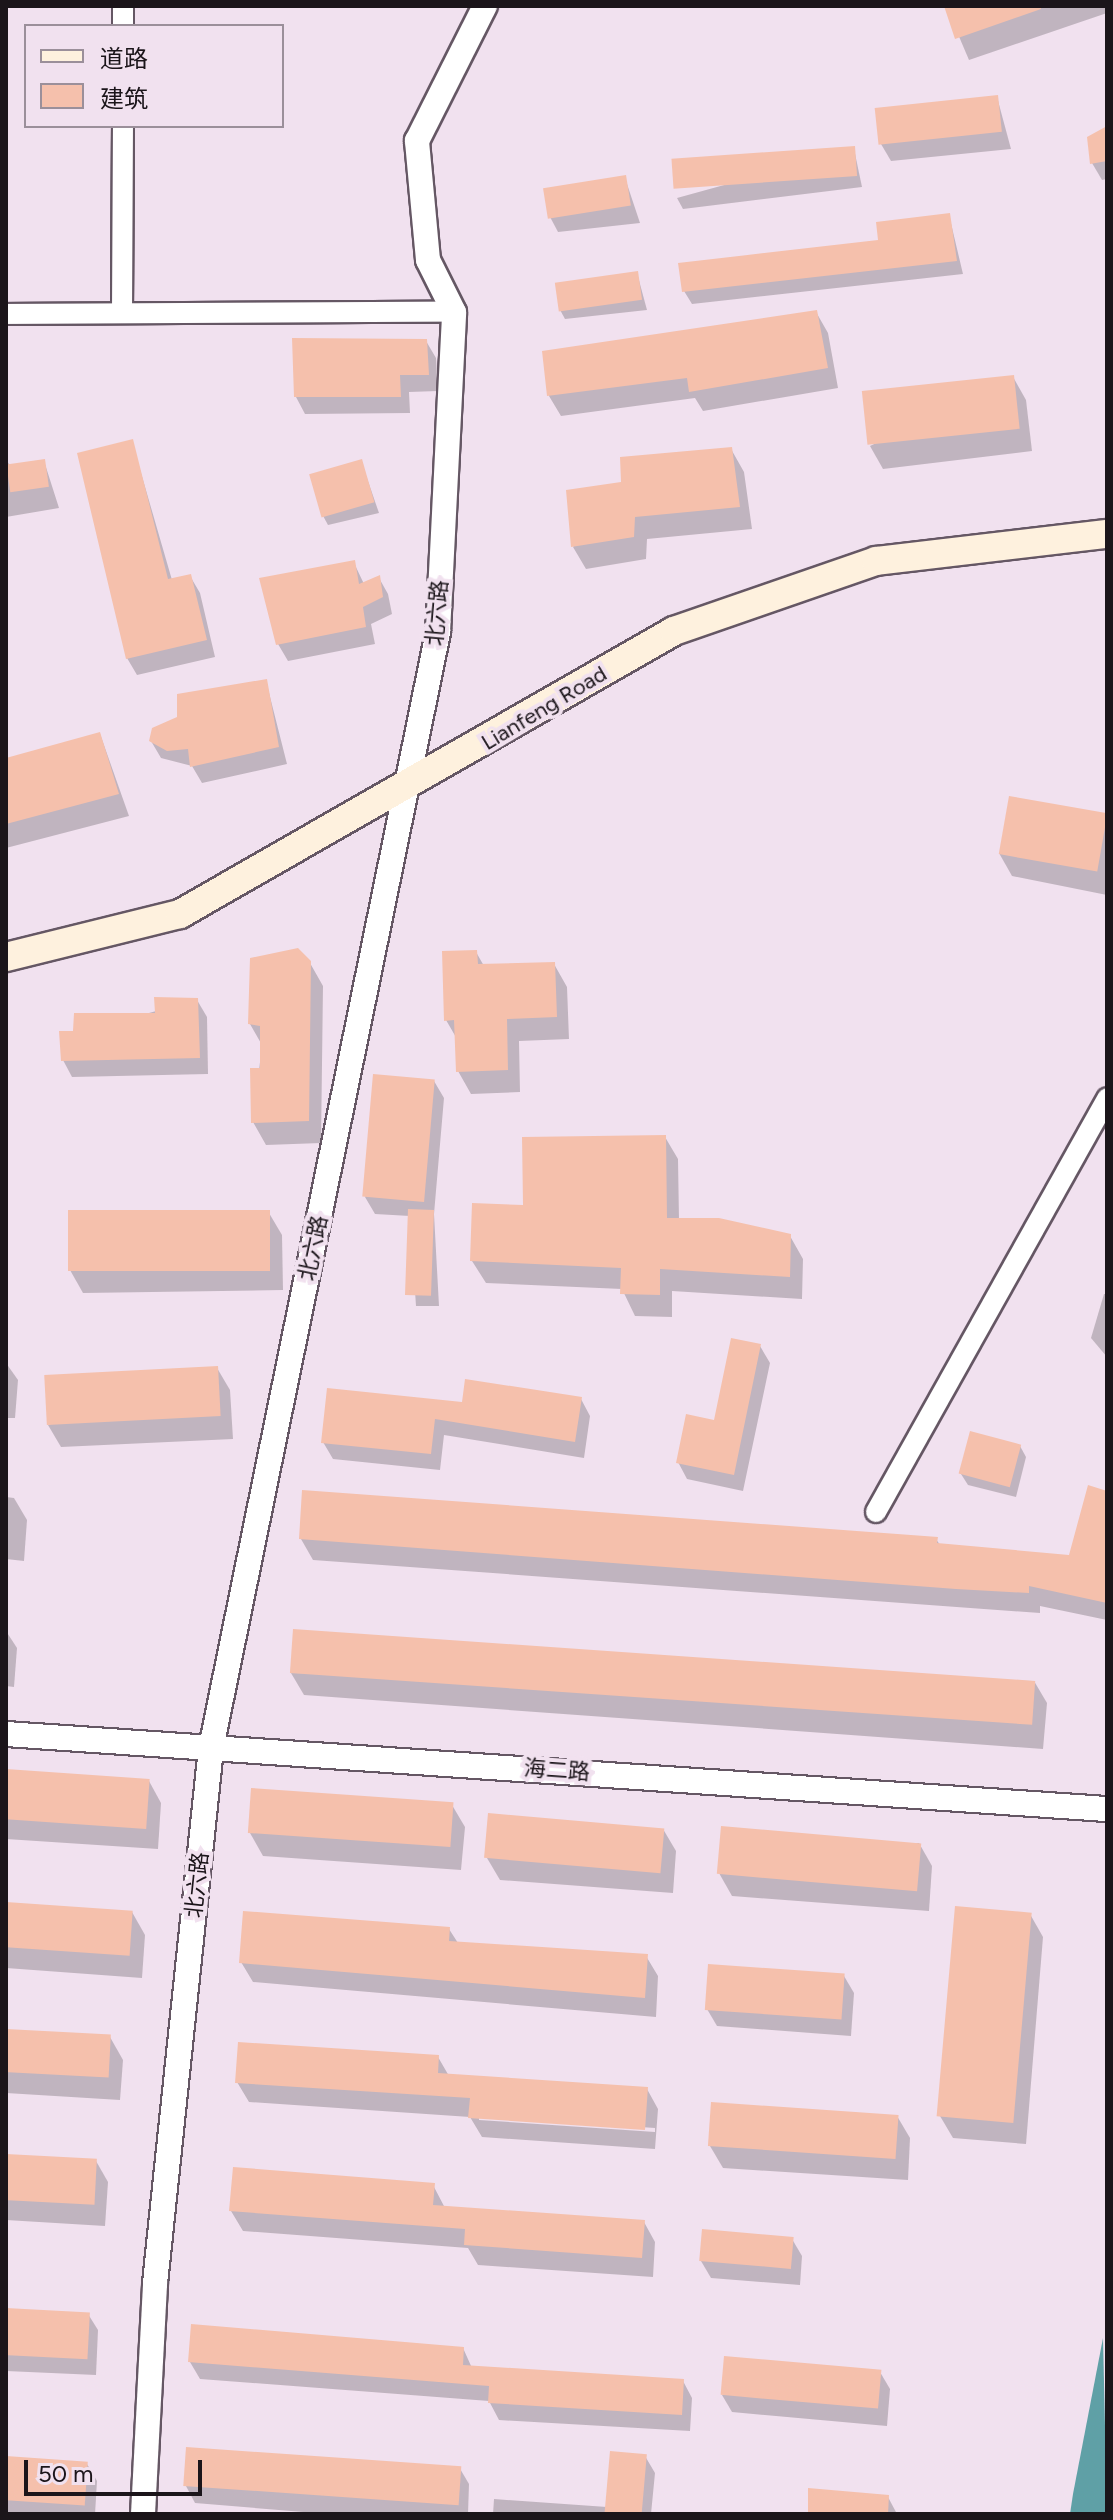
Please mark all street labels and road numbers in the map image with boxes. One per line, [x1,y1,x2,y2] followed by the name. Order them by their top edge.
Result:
[421,579,453,647] street label: 北六路
[477,660,611,756] street label: Lianfeng Road
[293,1213,333,1283] street label: 北六路
[523,1755,591,1785] street label: 海二路
[180,1851,214,1919] street label: 北六路

